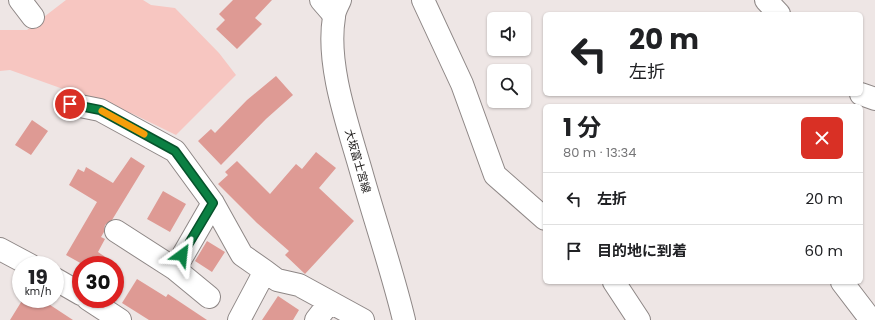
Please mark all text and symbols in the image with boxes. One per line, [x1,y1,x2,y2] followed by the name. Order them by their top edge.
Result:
[487,12,531,108] map controls
[487,12,531,56] button: sound
[629,20,699,59] text: 20 m
[563,28,615,80] icon: left
[629,59,665,84] text: 左折
[487,64,531,108] button: search
[53,87,87,121] pin
[59,93,81,115] icon: arrive
[563,111,601,144] text: 1 分
[801,117,843,159] button: close
[341,127,375,195] street label: 大坂富士宮線
[563,143,636,162] text: 80 m · 13:34
[563,188,585,210] icon: left
[597,188,627,209] text: 左折
[805,188,843,209] text: 20 m
[161,234,203,276] position arrow
[563,240,585,262] icon: arrive
[597,240,687,261] text: 目的地に到着
[805,240,843,261] text: 60 m
[72,256,124,308] speed limit sign: 30
[28,263,48,291] text: 19
[25,284,51,299] text: km/h

